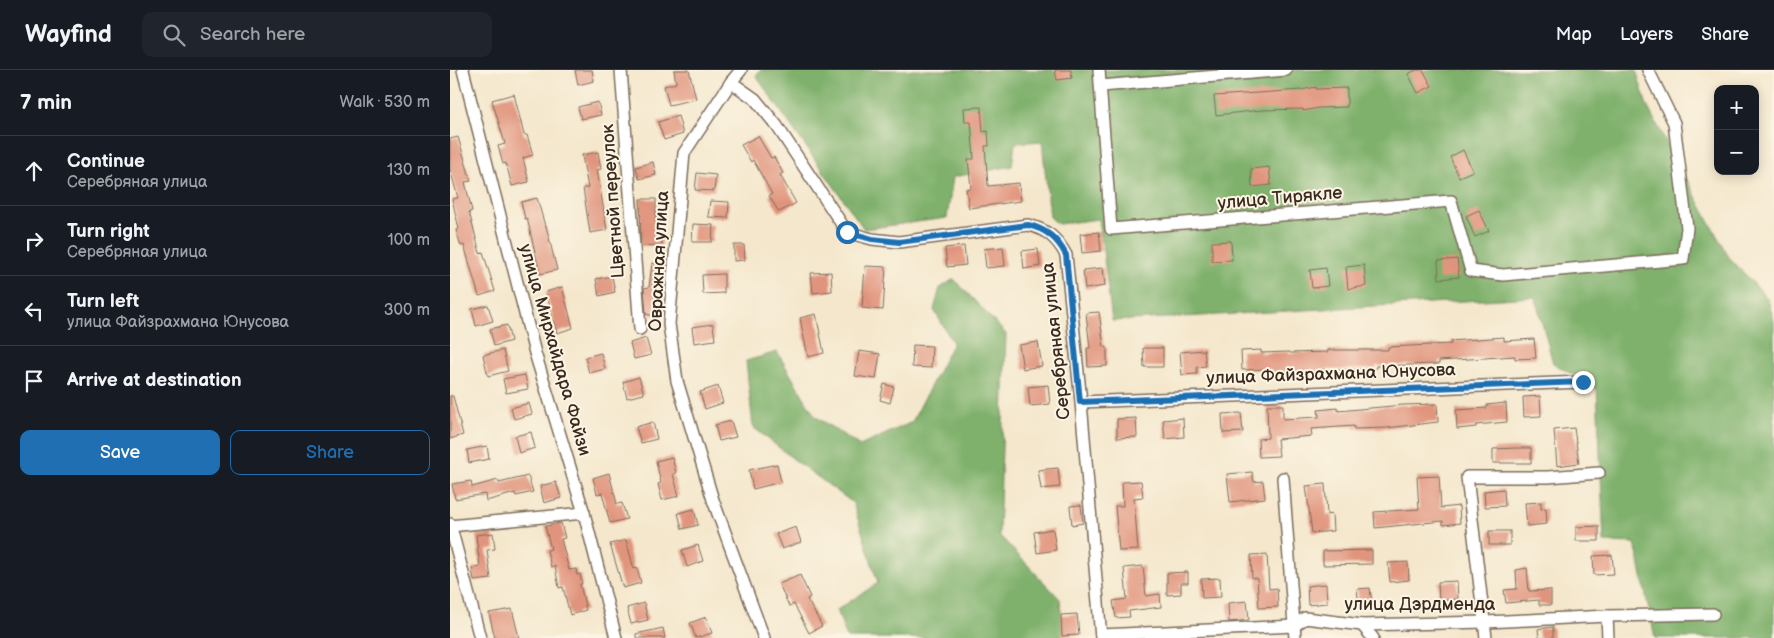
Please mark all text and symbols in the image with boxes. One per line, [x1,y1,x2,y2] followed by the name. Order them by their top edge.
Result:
[142,12,492,57] search box
[25,20,112,49] text: Wayfind
[160,21,188,49] icon: search
[200,23,305,46] text: Search here
[1556,24,1592,45] text: Map
[1620,24,1673,45] text: Layers
[1701,24,1749,45] text: Share
[1714,85,1759,175] map controls
[1714,85,1759,130] button: +
[20,90,72,115] text: 7 min
[339,93,430,112] text: Walk · 530 m
[597,123,629,279] street label: Цветной переулок
[1714,130,1759,175] button: −
[67,150,145,173] text: Continue
[20,157,48,185] icon: ahead
[387,161,430,180] text: 130 m
[67,173,207,192] text: Серебряная улица
[1217,182,1343,214] street label: улица Тирякле
[645,190,673,332] street label: Овражная улица
[67,220,150,243] text: Turn right
[836,221,859,244] route start
[20,227,48,255] icon: right
[387,231,430,250] text: 100 m
[515,242,595,458] street label: улица Мирхайдара Файзи
[67,243,207,262] text: Серебряная улица
[1037,261,1075,421] street label: Серебряная улица
[67,290,139,313] text: Turn left
[20,297,48,325] icon: left
[384,301,430,320] text: 300 m
[67,313,289,332] text: улица Файзрахмана Юнусова
[1206,359,1457,389] street label: улица Файзрахмана Юнусова
[20,367,48,395] icon: arrive
[67,369,242,392] text: Arrive at destination
[1572,371,1595,394] route end
[20,430,220,475] button: Save
[230,430,430,475] button: Share
[1345,594,1496,615] street label: улица Дэрдменда

